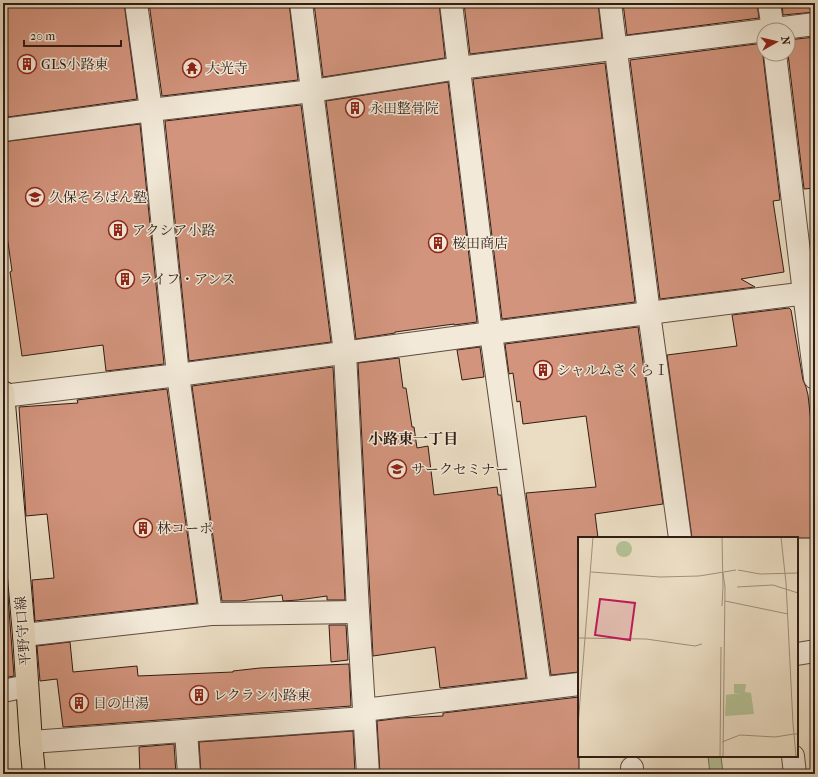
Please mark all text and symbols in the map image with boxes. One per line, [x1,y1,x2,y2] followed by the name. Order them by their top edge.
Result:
[24,22,121,48] scale bar
[756,22,796,62] north arrow
[30,29,55,43] text: 20 m
[778,36,793,46] text: N
[16,53,38,75] building icon: GLS小路東
[41,56,109,73] place label: GLS小路東
[181,57,203,79] temple icon: 大光寺
[206,60,248,77] place label: 大光寺
[344,97,366,119] building icon: 永田整骨院
[369,100,439,117] place label: 永田整骨院
[24,186,46,208] school or university icon: 久保そろばん塾
[49,189,147,206] place label: 久保そろばん塾
[107,219,129,241] building icon: アクシア小路
[132,222,216,239] place label: アクシア小路
[427,232,449,254] building icon: 桜田商店
[452,235,508,252] place label: 桜田商店
[114,268,136,290] building icon: ライフ・アンス
[139,271,235,288] place label: ライフ・アンス
[532,359,554,381] building icon: シャルムさくらⅠ
[557,362,668,379] place label: シャルムさくらⅠ
[368,430,458,448] district label: 小路東一丁目
[386,458,408,480] school or university icon: サークセミナー
[411,461,509,478] place label: サークセミナー
[132,517,154,539] building icon: 林コーポ
[157,520,213,537] place label: 林コーポ
[578,537,798,757] inset map
[12,595,34,667] street label: 平野守口線
[188,684,210,706] building icon: レクラン小路東
[213,687,311,704] place label: レクラン小路東
[68,692,90,714] building icon: 日の出湯
[93,695,149,712] place label: 日の出湯

